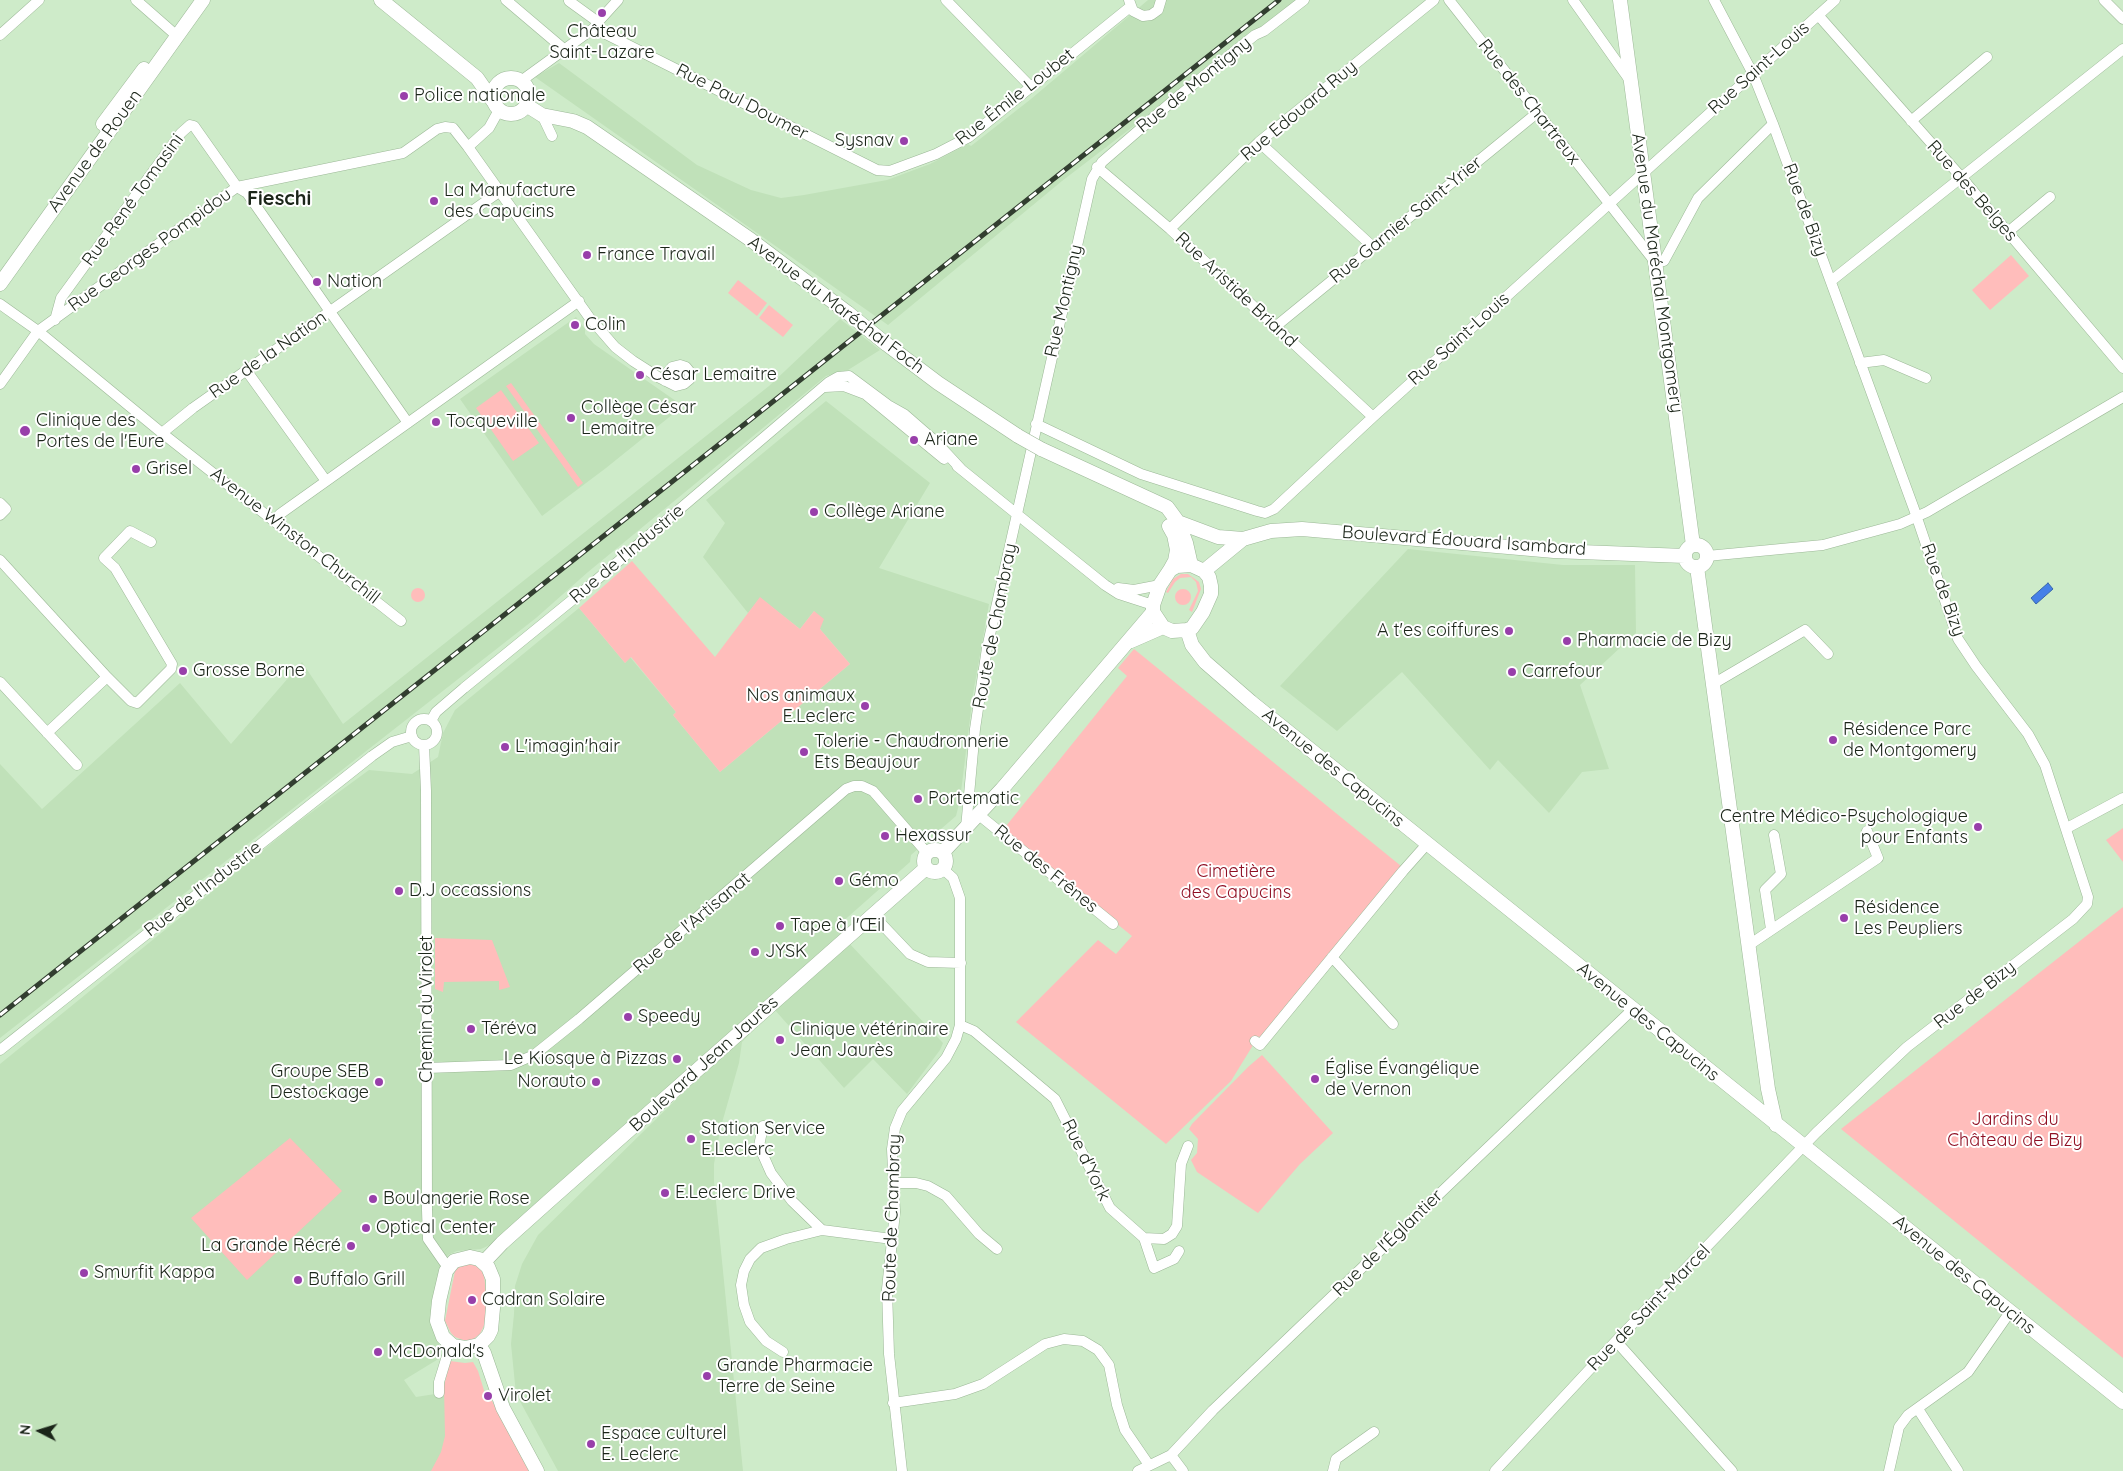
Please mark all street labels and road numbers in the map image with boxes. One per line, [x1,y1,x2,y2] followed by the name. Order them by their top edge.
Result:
[1704,17,1814,119] street label: Rue Saint-Louis
[1132,32,1256,138] street label: Rue de Montigny
[1473,35,1585,169] street label: Rue des Chartreux
[951,44,1079,150] street label: Rue Émile Loubet
[1237,56,1361,166] street label: Rue Edouard Ruy
[672,59,812,145] street label: Rue Paul Doumer
[43,86,147,216] street label: Avenue de Rouen
[78,130,188,270] street label: Rue René Tomasini
[1627,132,1687,414] street label: Avenue du Maréchal Montgomery
[1922,136,2022,246] street label: Rue des Belges
[1325,152,1487,288] street label: Rue Garnier Saint-Yrier
[1778,160,1832,260] street label: Rue de Bizy
[64,184,236,316] street label: Rue Georges Pompidou
[1171,228,1301,352] street label: Rue Aristide Briand
[744,232,928,378] street label: Avenue du Maréchal Foch
[1041,242,1087,360] street label: Rue Montigny
[1404,288,1514,390] street label: Rue Saint-Louis
[205,306,331,404] street label: Rue de la Nation
[206,463,384,609] street label: Avenue Winston Churchill
[565,500,689,608] street label: Rue de l'Industrie
[1341,522,1587,560] street label: Boulevard Édouard Isambard
[1916,540,1970,640] street label: Rue de Bizy
[968,541,1022,711] street label: Route de Chambray
[1258,704,1408,832] street label: Avenue des Capucins
[990,821,1102,917] street label: Rue des Frênes
[140,837,266,941] street label: Rue de l'Industrie
[629,868,755,978] street label: Rue de l'Artisanat
[416,935,438,1083] street label: Chemin du Virolet
[1930,956,2020,1034] street label: Rue de Bizy
[1573,958,1723,1086] street label: Avenue des Capucins
[625,991,783,1137] street label: Boulevard Jean Jaurès
[1057,1116,1115,1204] street label: Rue d'York
[878,1134,906,1302] street label: Route de Chambray
[1328,1185,1448,1301] street label: Rue de l'Églantier
[1889,1211,2039,1339] street label: Avenue des Capucins
[1583,1240,1715,1376] street label: Rue de Saint-Marcel

